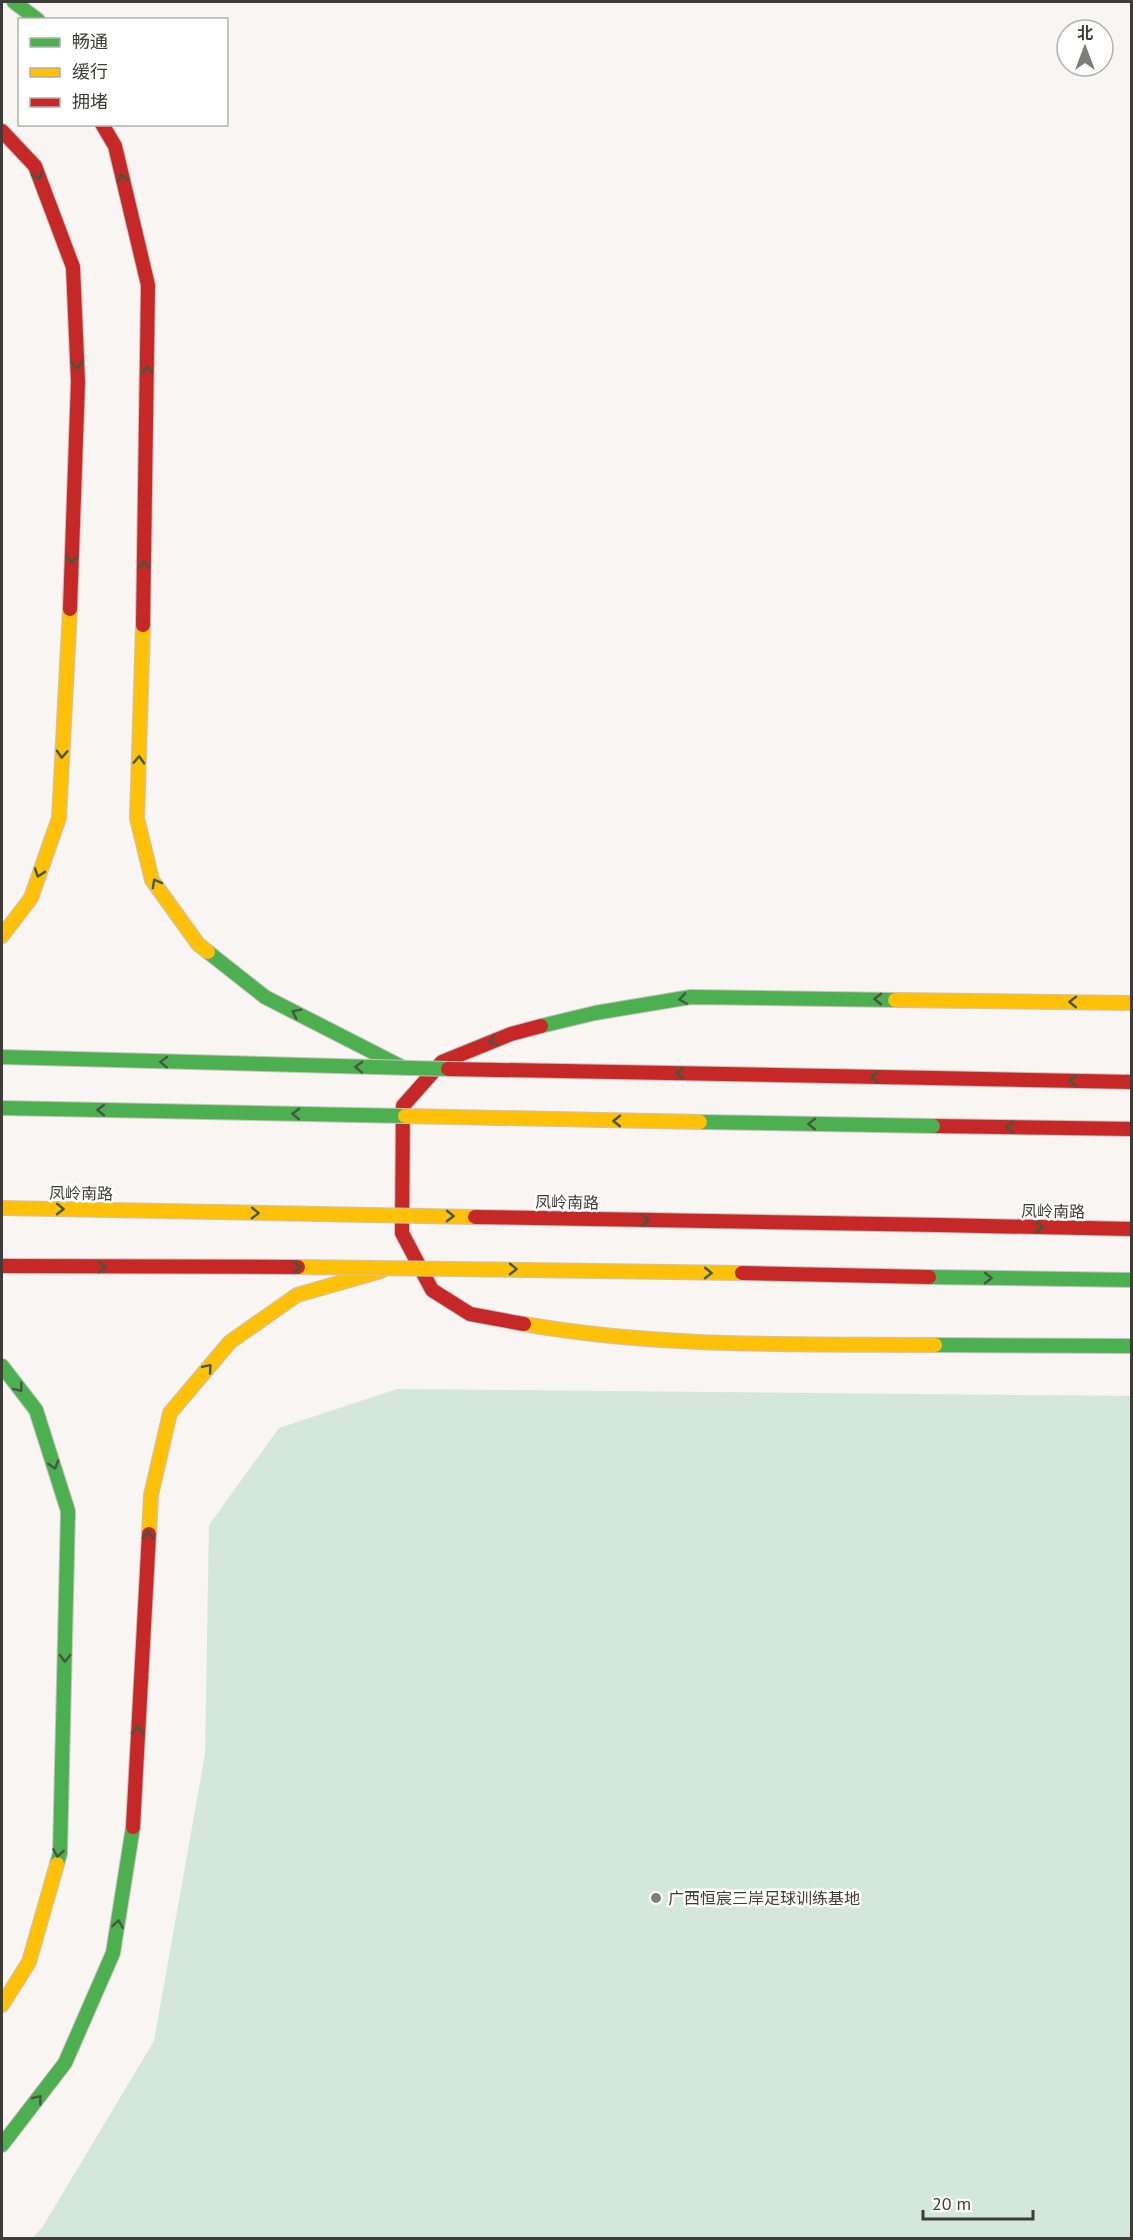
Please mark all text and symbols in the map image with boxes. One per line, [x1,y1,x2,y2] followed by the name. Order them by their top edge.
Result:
[18,18,228,126] legend
[1055,18,1115,78] north arrow
[1077,23,1093,43] text: 北
[72,30,108,53] text: 畅通
[72,60,108,83] text: 缓行
[72,90,108,113] text: 拥堵
[31,170,43,181] one-way arrow
[117,173,130,183] one-way arrow
[71,360,84,369] one-way arrow
[141,365,153,374] one-way arrow
[65,555,78,564] one-way arrow
[138,560,150,569] one-way arrow
[56,750,69,759] one-way arrow
[133,755,145,764] one-way arrow
[34,867,47,878] one-way arrow
[152,879,163,889] one-way arrow
[679,992,688,1004] one-way arrow
[874,993,883,1005] one-way arrow
[1069,996,1078,1008] one-way arrow
[292,1009,303,1020] one-way arrow
[489,1034,499,1047] one-way arrow
[159,1055,168,1068] one-way arrow
[354,1061,363,1073] one-way arrow
[675,1067,684,1080] one-way arrow
[870,1071,879,1083] one-way arrow
[1069,1074,1078,1087] one-way arrow
[96,1104,105,1117] one-way arrow
[291,1108,300,1121] one-way arrow
[612,1115,621,1127] one-way arrow
[807,1118,816,1130] one-way arrow
[1006,1121,1015,1133] one-way arrow
[49,1182,113,1204] street label: 凤岭南路
[535,1191,599,1213] street label: 凤岭南路
[1021,1200,1085,1222] street label: 凤岭南路
[55,1203,64,1215] one-way arrow
[250,1206,259,1219] one-way arrow
[445,1210,454,1222] one-way arrow
[640,1214,649,1226] one-way arrow
[1035,1221,1044,1233] one-way arrow
[97,1261,106,1273] one-way arrow
[292,1261,301,1273] one-way arrow
[508,1263,517,1275] one-way arrow
[703,1267,712,1279] one-way arrow
[983,1272,992,1284] one-way arrow
[201,1364,212,1375] one-way arrow
[11,1381,22,1392] one-way arrow
[47,1459,59,1470] one-way arrow
[142,1531,155,1540] one-way arrow
[58,1654,71,1663] one-way arrow
[131,1725,144,1734] one-way arrow
[53,1848,65,1858] one-way arrow
[668,1888,860,1908] place label: 广西恒宸三岸足球训练基地
[649,1891,663,1905] marker: 广西恒宸三岸足球训练基地
[111,1919,123,1928] one-way arrow
[30,2095,41,2106] one-way arrow
[923,2183,1032,2221] scale bar
[932,2192,971,2215] text: 20 m

